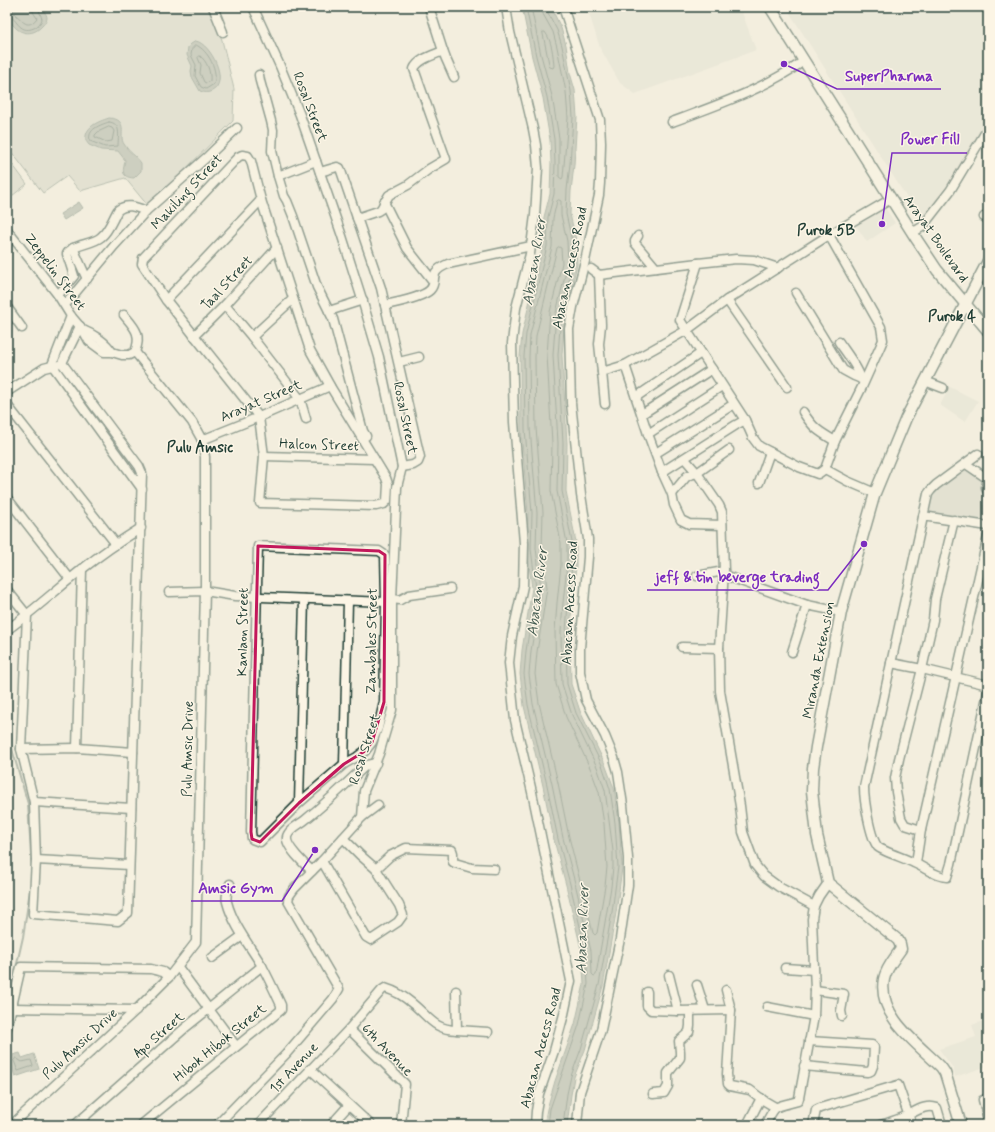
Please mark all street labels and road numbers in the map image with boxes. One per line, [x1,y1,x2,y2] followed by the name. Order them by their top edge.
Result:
[288,69,332,145] street label: Rosal Street
[147,150,228,235] street label: Makiling Street
[899,192,973,286] street label: Arayat Boulevard
[548,205,592,331] street label: Abacan Access Road
[20,230,90,314] street label: Zeppelin Street
[197,252,257,314] street label: Taal Street
[217,375,305,426] street label: Arayat Street
[389,380,422,457] street label: Rosal Street
[279,435,359,455] street label: Halcon Street
[558,540,582,666] street label: Abacan Access Road
[233,587,253,677] street label: Kanlaon Street
[362,587,382,694] street label: Zambales Street
[799,600,839,720] street label: Miranda Extension
[178,701,198,797] street label: Pulu Amsic Drive
[345,710,385,787] street label: Rosal Street
[516,986,566,1110] street label: Abacan Access Road
[170,1000,271,1086] street label: Hibok Hibok Street
[39,1005,121,1083] street label: Pulu Amsic Drive
[130,1007,189,1063] street label: Apo Street
[357,1020,417,1080] street label: 6th Avenue
[266,1039,322,1097] street label: 1st Avenue

